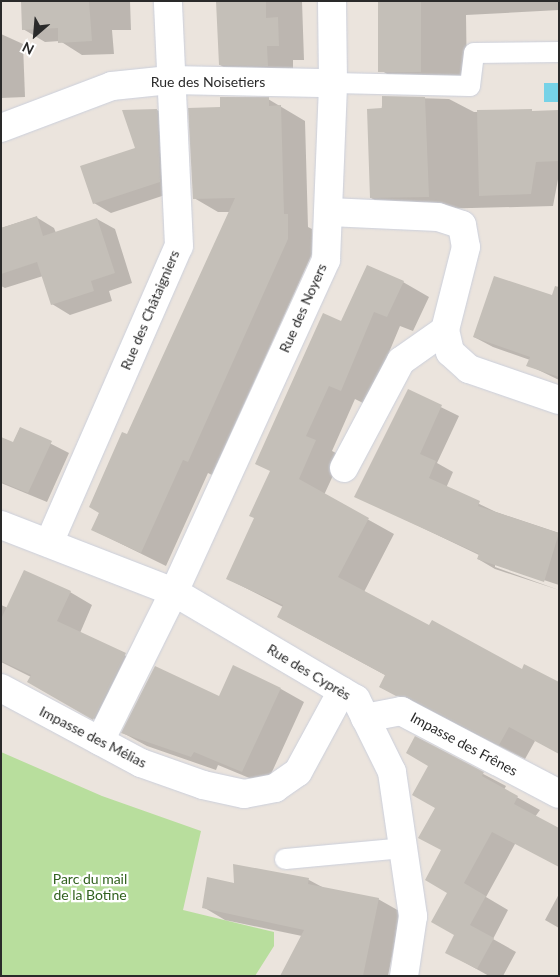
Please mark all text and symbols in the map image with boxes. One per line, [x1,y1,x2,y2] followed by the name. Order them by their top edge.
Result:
[10,10,60,60] north arrow
[19,39,37,59] text: N
[151,74,265,90] street label: Rue des Noisetiers
[117,248,183,372] street label: Rue des Châtaigniers
[276,261,330,355] street label: Rue des Noyers
[264,640,354,704] street label: Rue des Cyprès
[37,703,149,771] street label: Impasse des Mélias
[408,709,520,779] street label: Impasse des Frênes
[53,871,127,904] park label: Parc du mail de la Botine

